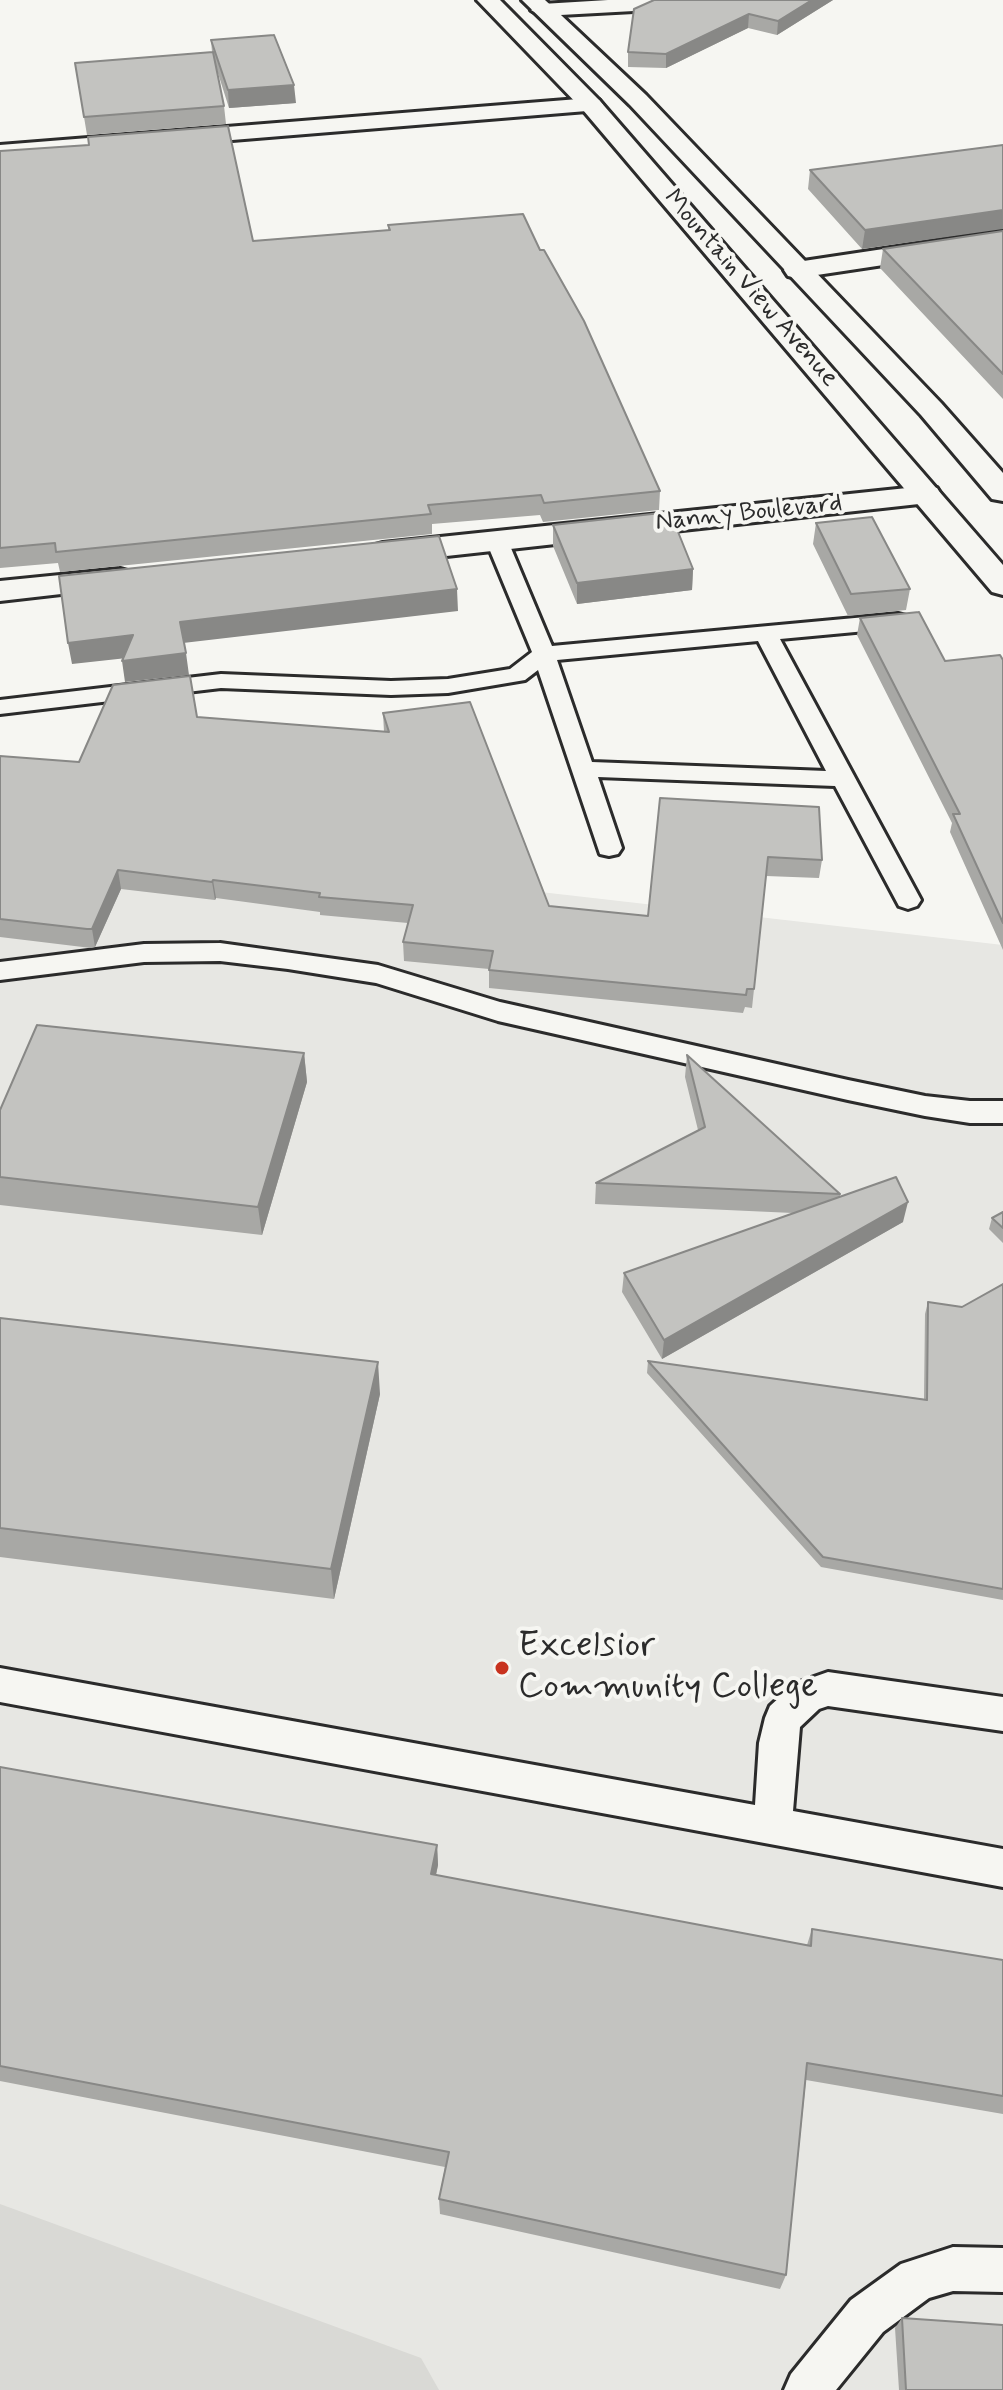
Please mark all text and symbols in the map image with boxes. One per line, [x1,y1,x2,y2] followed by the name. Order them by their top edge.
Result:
[656,184,844,394] street label: Mountain View Avenue
[654,489,844,539] street label: Nanny Boulevard
[518,1625,818,1710] place label: Excelsior Community College
[493,1659,511,1677] marker: Excelsior Community College

